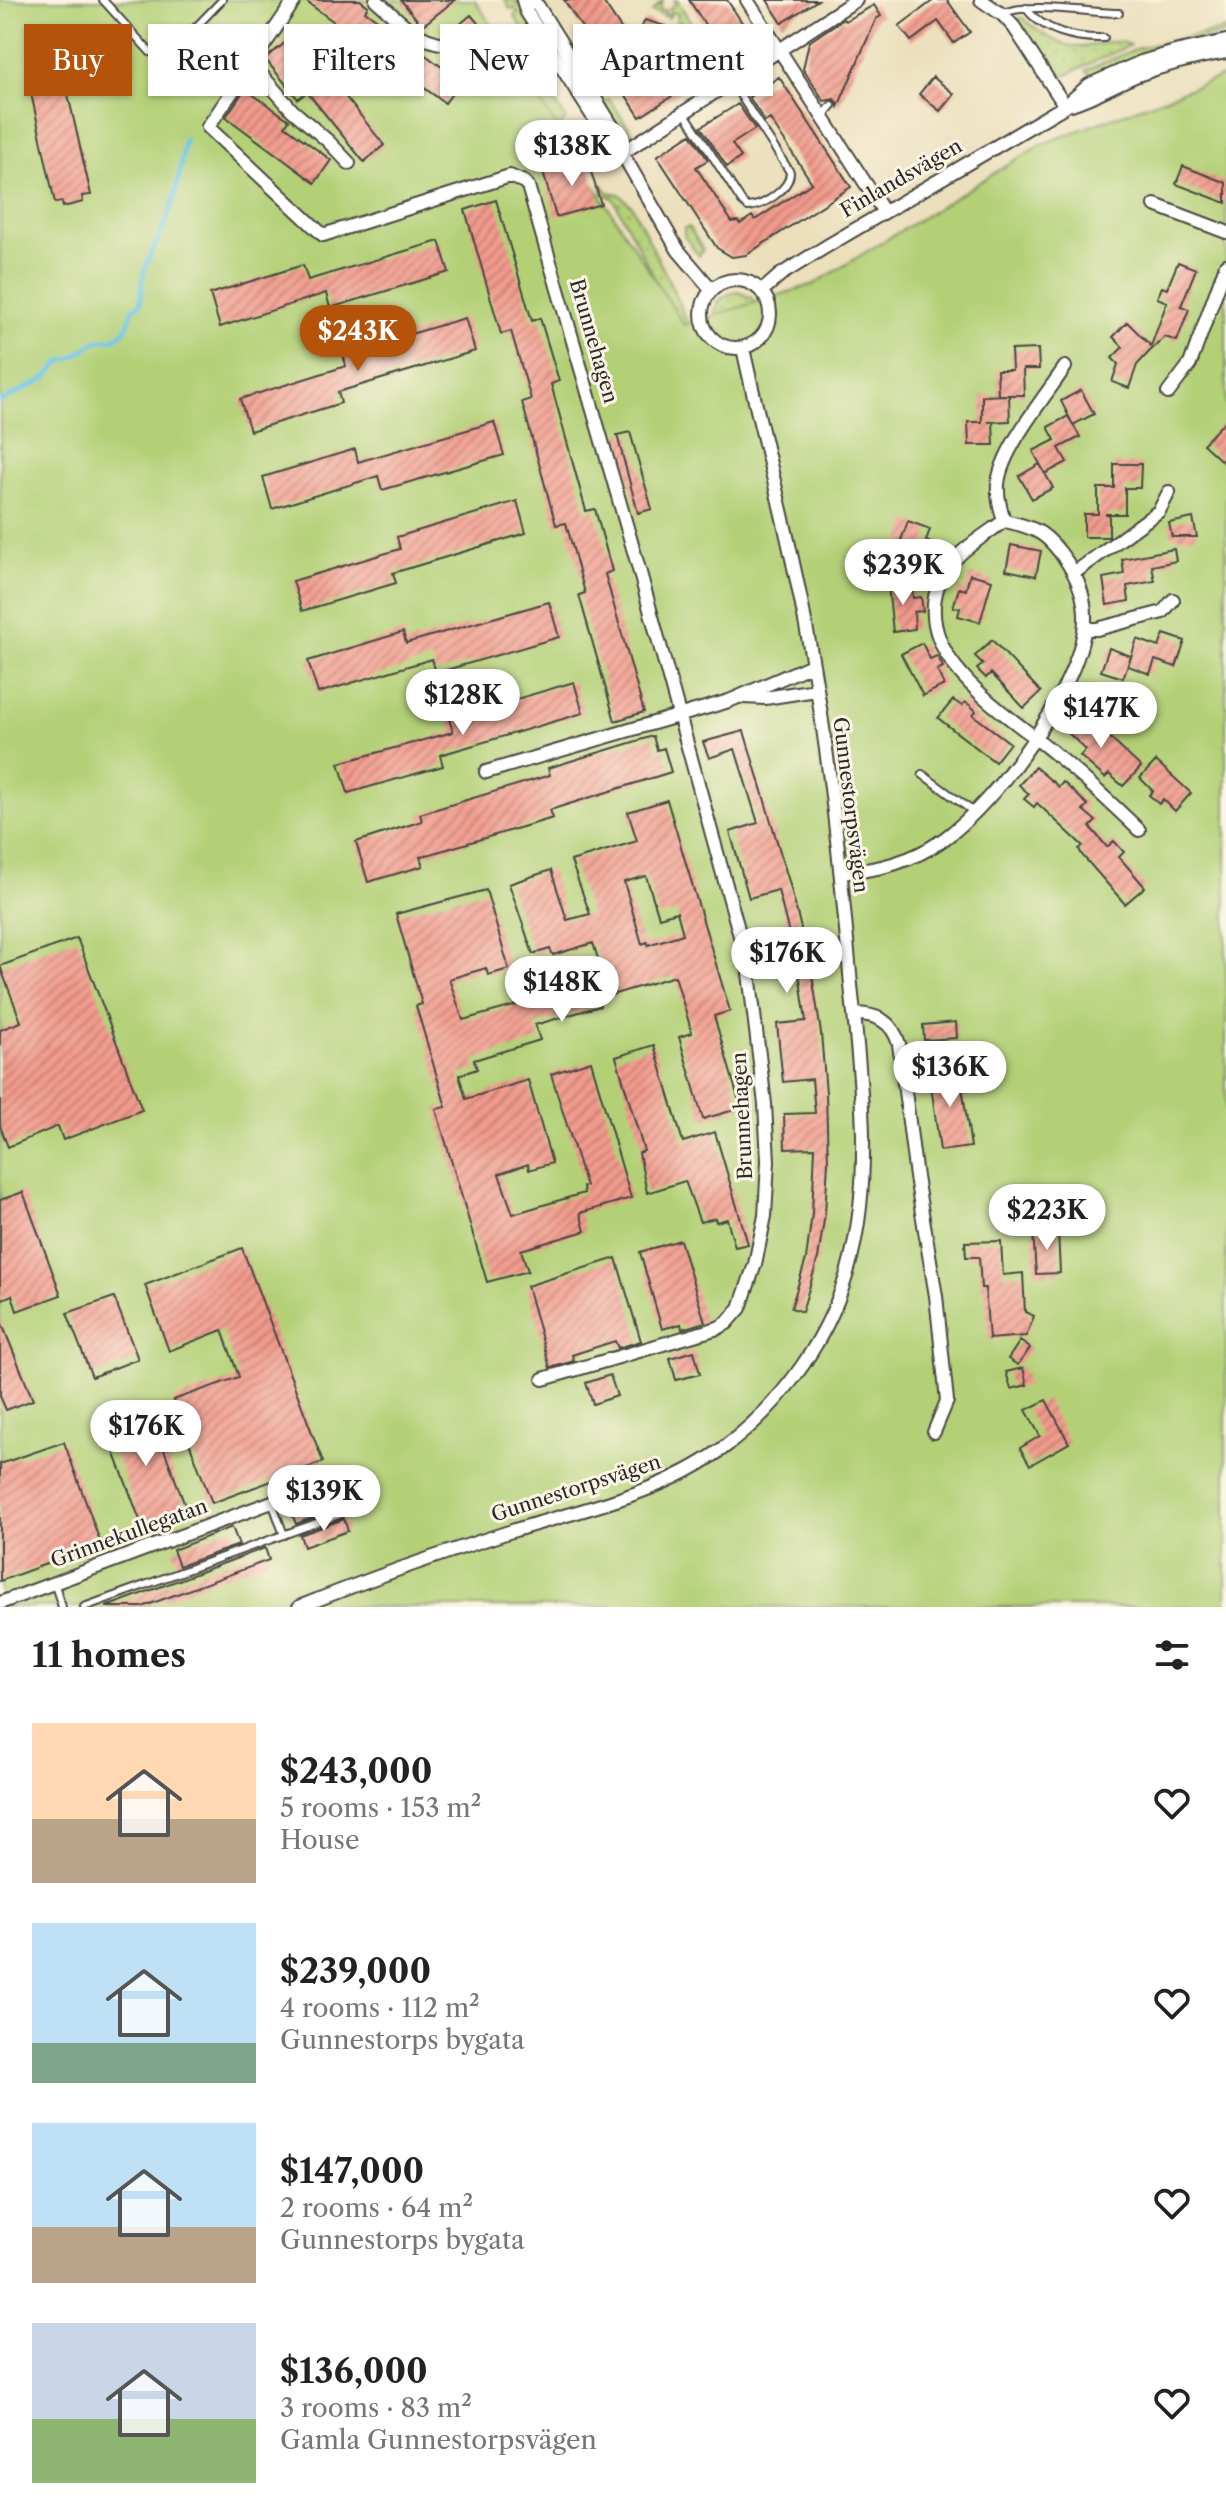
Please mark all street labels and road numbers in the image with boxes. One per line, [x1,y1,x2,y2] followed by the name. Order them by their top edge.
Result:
[836,133,966,222] street label: Finlandsvägen
[565,276,623,406] street label: Brunnehagen
[828,716,874,895] street label: Gunnestorpsvägen
[727,1051,757,1181] street label: Brunnehagen
[488,1449,664,1527] street label: Gunnestorpsvägen
[47,1493,211,1572] street label: Grinnekullegatan

